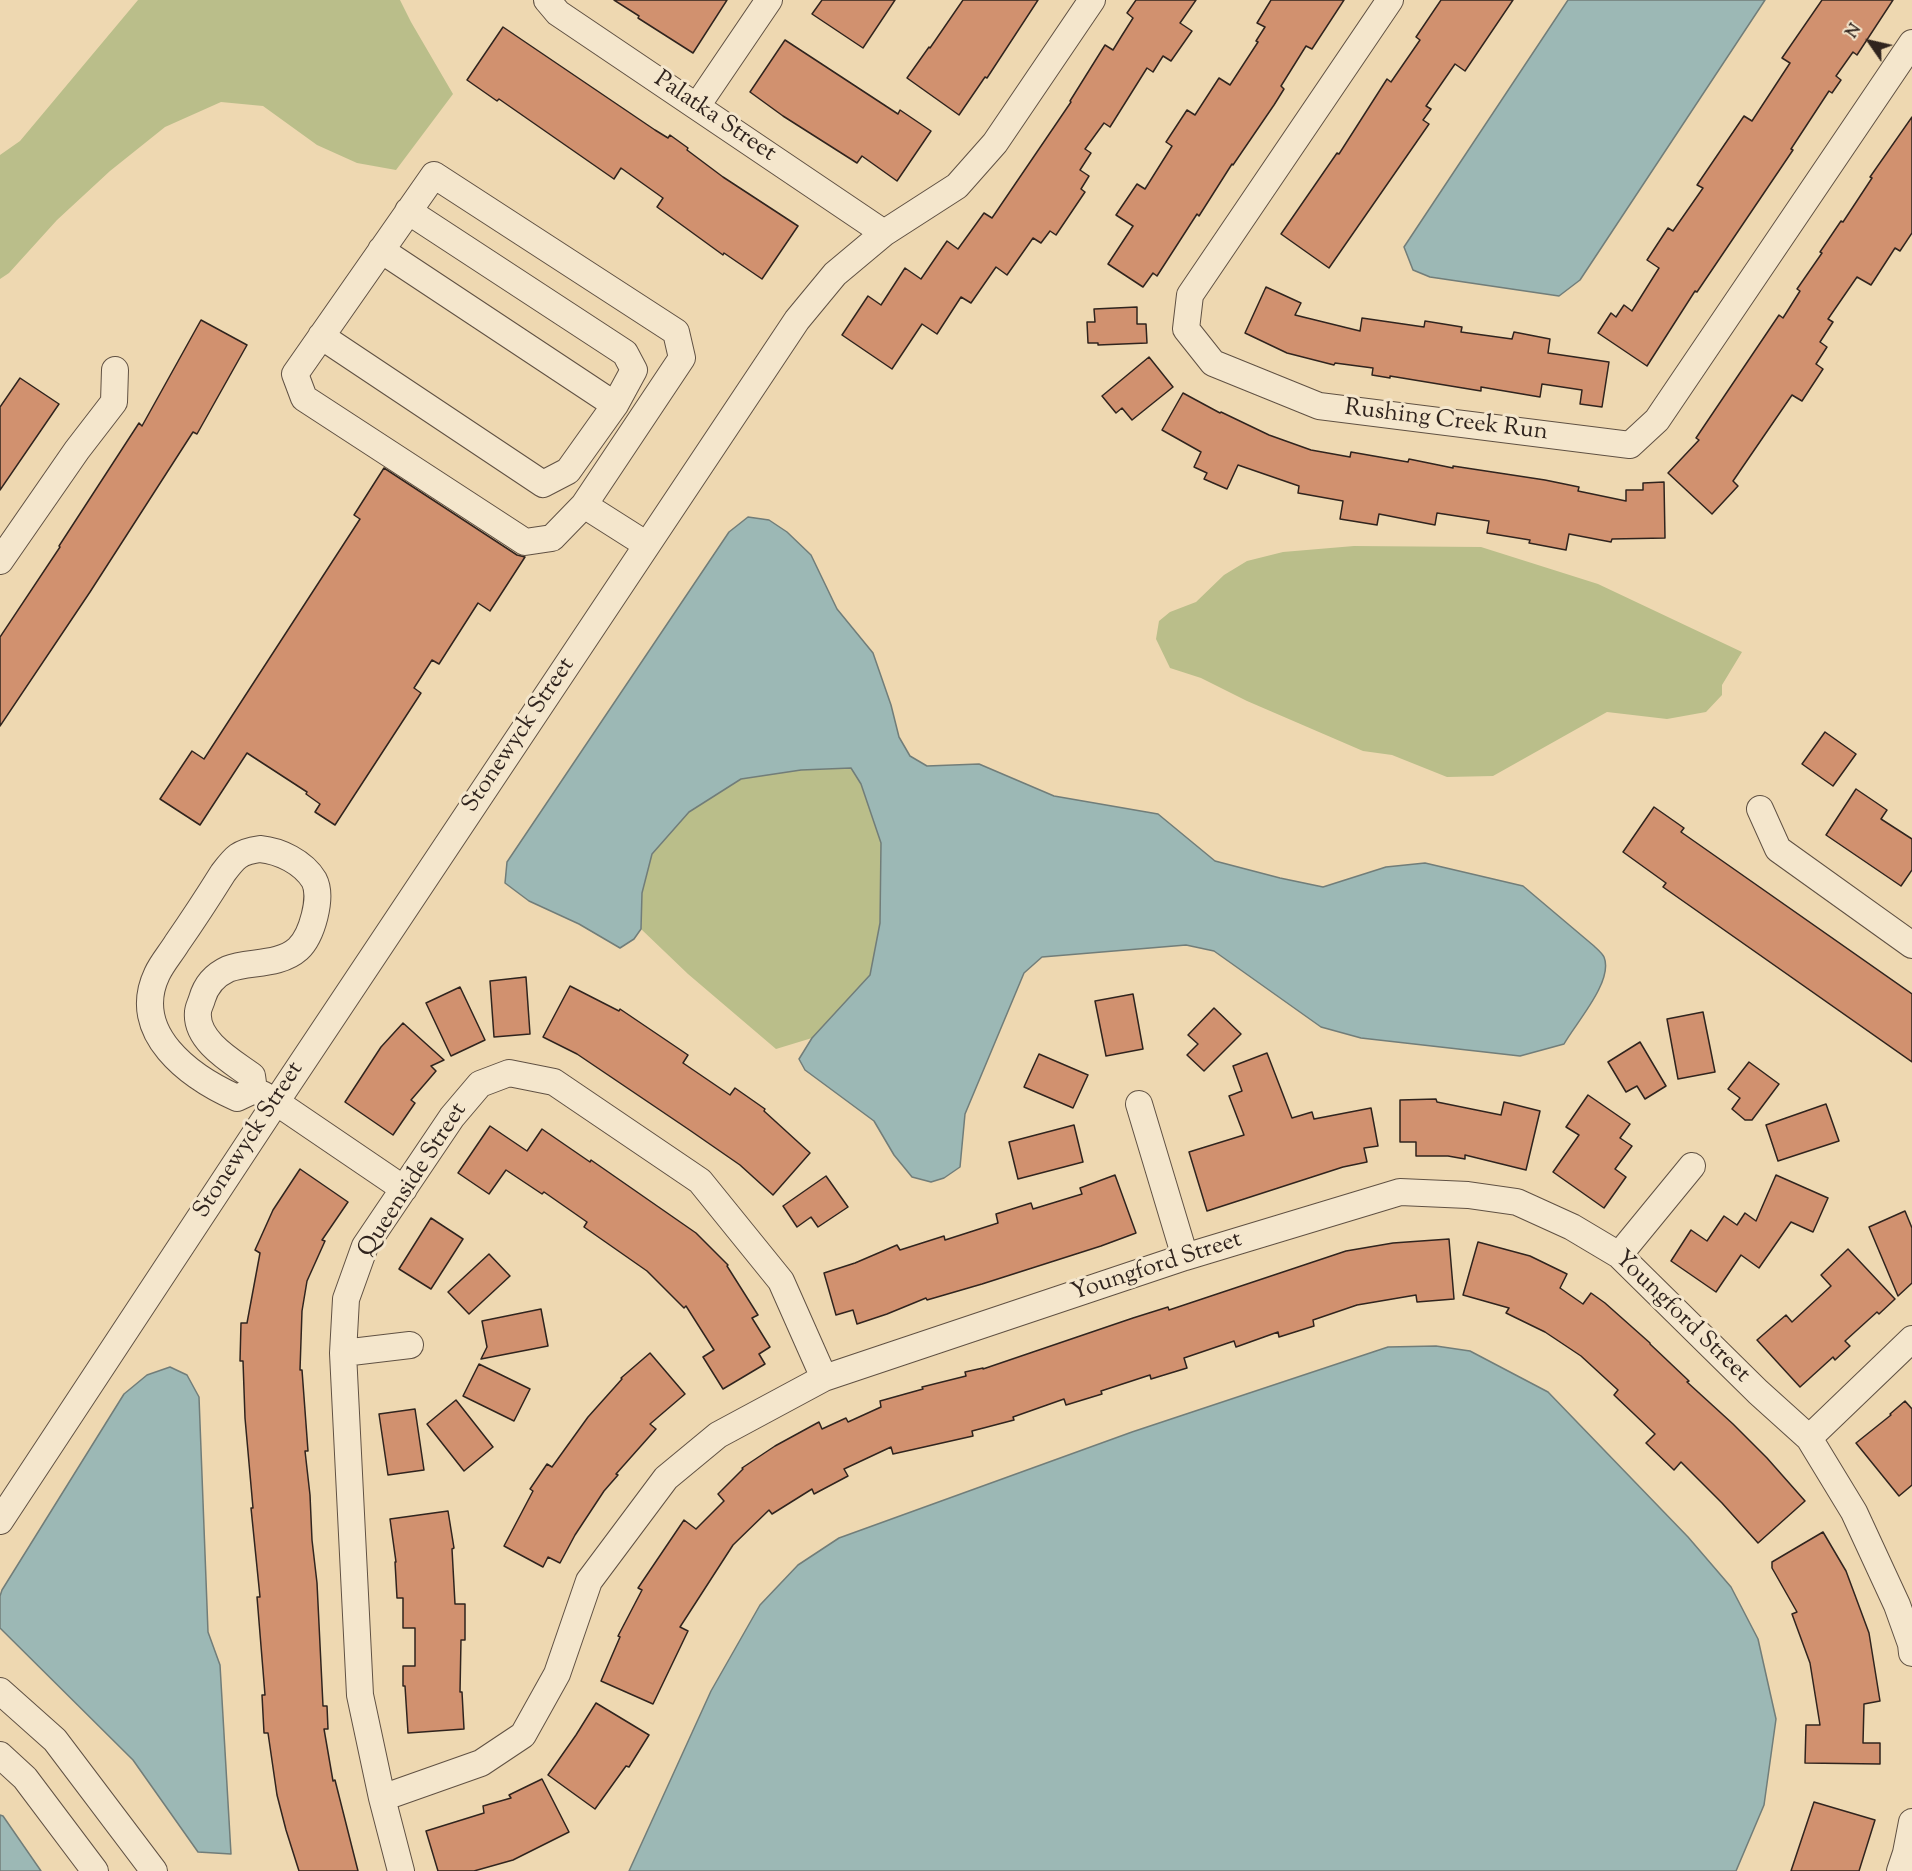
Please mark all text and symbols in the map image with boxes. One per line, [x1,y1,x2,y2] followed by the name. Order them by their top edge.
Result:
[1840,12,1900,72] north arrow
[1842,20,1868,43] text: N
[647,67,781,169] street label: Palatka Street
[1343,395,1549,449] street label: Rushing Creek Run
[458,653,582,819] street label: Stonewyck Street
[189,1057,311,1225] street label: Stonewyck Street
[353,1098,475,1264] street label: Queenside Street
[1068,1227,1246,1309] street label: Youngford Street
[1607,1246,1755,1390] street label: Youngford Street

